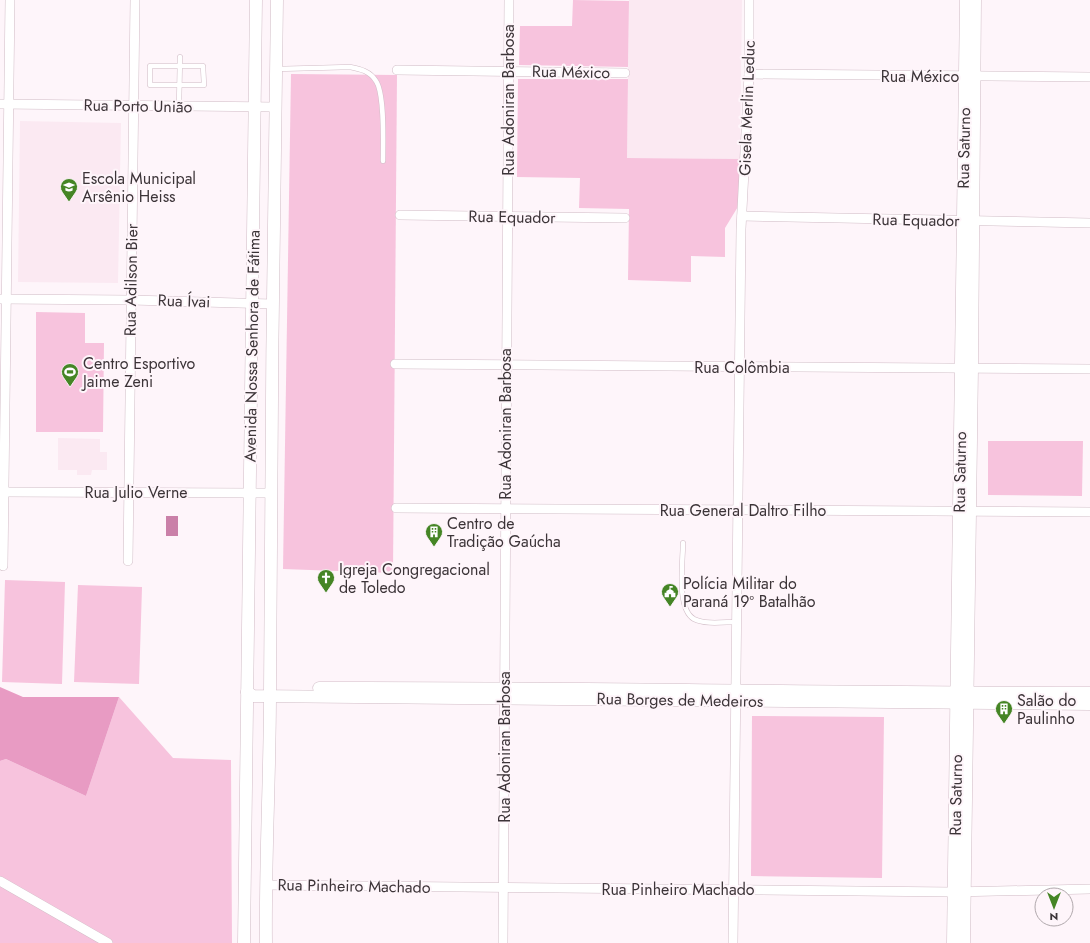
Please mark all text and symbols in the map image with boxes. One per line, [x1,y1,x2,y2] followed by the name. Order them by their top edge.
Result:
[497,24,520,176] street label: Rua Adoniran Barbosa
[733,40,761,176] street label: Gisela Merlin Leduc
[532,60,611,84] street label: Rua México
[881,65,959,88] street label: Rua México
[83,94,193,118] street label: Rua Porto União
[952,107,976,189] street label: Rua Saturno
[82,167,196,208] place label: Escola Municipal Arsênio Heiss
[59,177,79,202] school or university icon: Escola Municipal Arsênio Heiss
[468,205,556,229] street label: Rua Equador
[872,208,960,232] street label: Rua Equador
[119,223,143,336] street label: Rua Adilson Bier
[238,230,266,462] street label: Avenida Nossa Senhora de Fátima
[157,289,211,313] street label: Rua Ívai
[494,348,517,500] street label: Rua Adoniran Barbosa
[81,352,196,393] place label: Centro Esportivo Jaime Zeni
[694,356,790,379] street label: Rua Colômbia
[60,362,80,387] sports icon: Centro Esportivo Jaime Zeni
[948,431,972,513] street label: Rua Saturno
[84,481,188,504] street label: Rua Julio Verne
[660,499,827,522] street label: Rua General Daltro Filho
[447,512,561,553] place label: Centro de Tradição Gaúcha
[424,522,444,547] building icon: Centro de Tradição Gaúcha
[339,558,490,599] place label: Igreja Congregacional de Toledo
[316,568,336,593] church icon: Igreja Congregacional de Toledo
[683,572,816,613] place label: Polícia Militar do Paraná 19º Batalhão
[660,582,680,607] public building icon: Polícia Militar do Paraná 19º Batalhão
[493,671,516,823] street label: Rua Adoniran Barbosa
[596,687,764,713] street label: Rua Borges de Medeiros
[1017,689,1077,730] place label: Salão do Paulinho
[994,699,1014,724] building icon: Salão do Paulinho
[944,754,968,836] street label: Rua Saturno
[277,873,431,899] street label: Rua Pinheiro Machado
[601,878,755,901] street label: Rua Pinheiro Machado
[1034,887,1074,927] north arrow
[1050,909,1058,925] text: N

